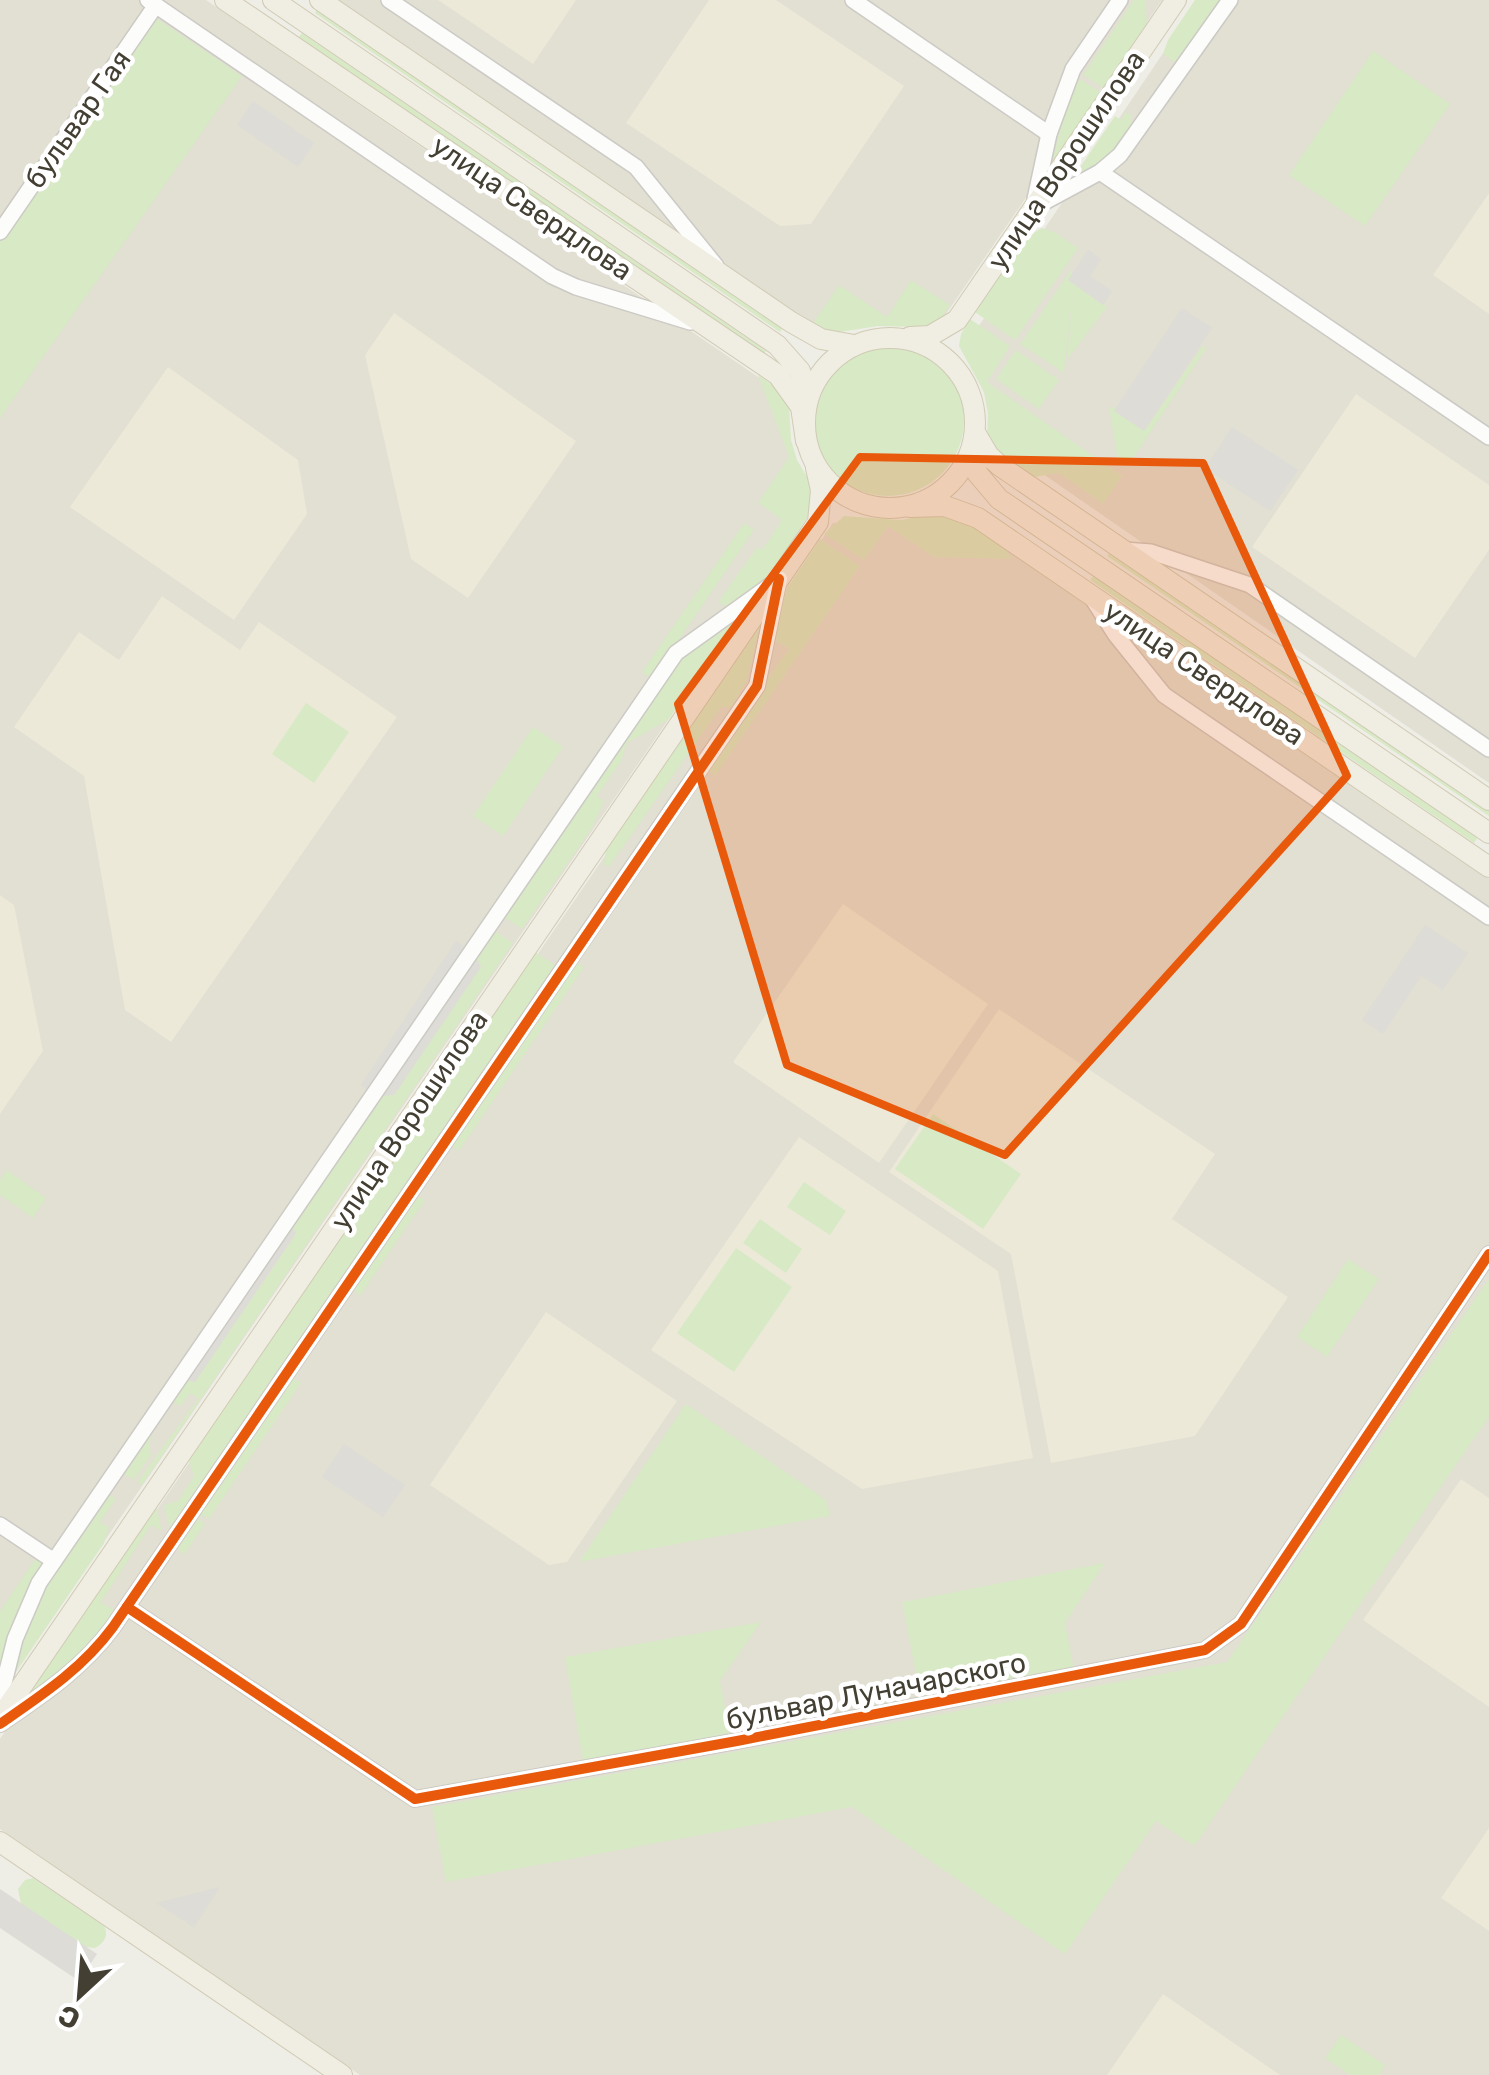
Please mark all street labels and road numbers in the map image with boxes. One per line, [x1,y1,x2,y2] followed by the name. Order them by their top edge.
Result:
[18,44,138,194] street label: бульвар Гая
[980,44,1152,276] street label: улица Ворошилова
[426,129,638,287] street label: улица Свердлова
[1098,594,1310,752] street label: улица Свердлова
[323,1004,495,1236] street label: улица Ворошилова
[723,1646,1029,1736] street label: бульвар Луначарского

